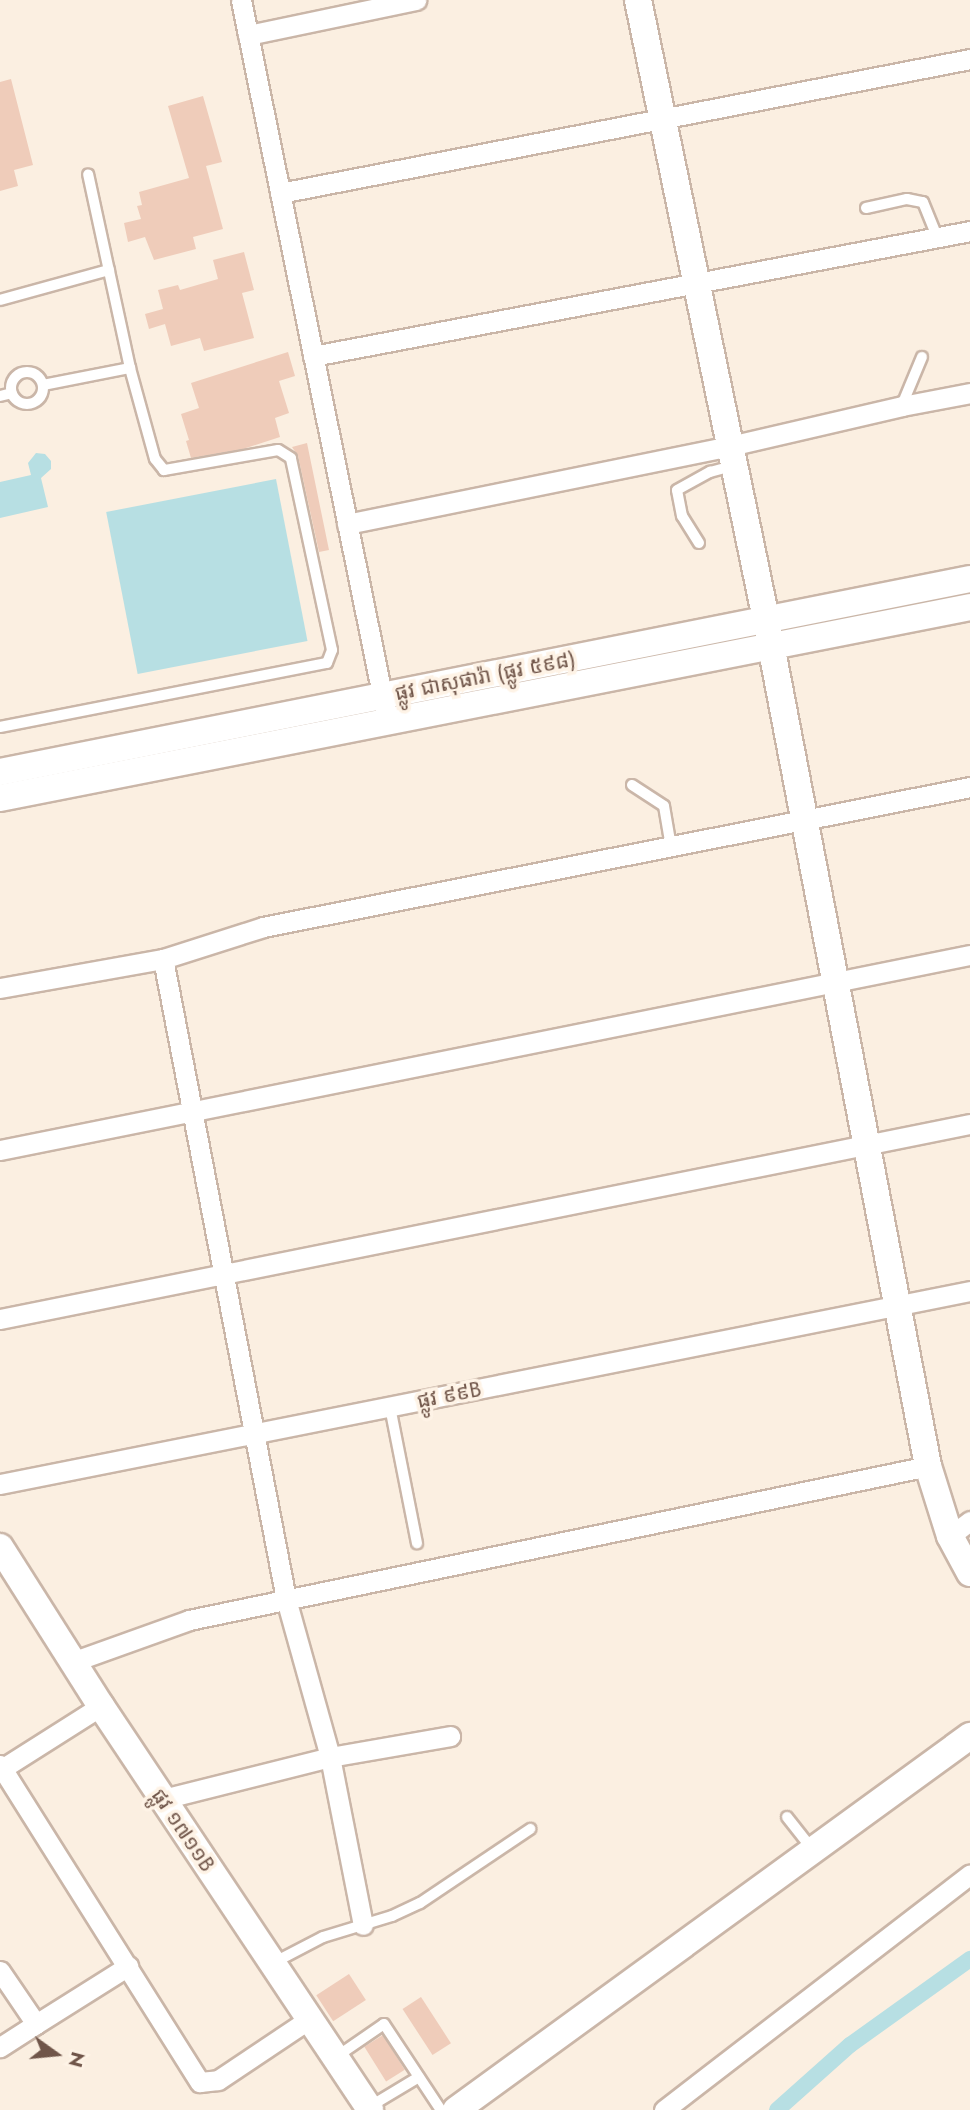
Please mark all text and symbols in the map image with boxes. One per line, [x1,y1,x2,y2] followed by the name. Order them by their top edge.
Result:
[393,646,577,706] street label: ផ្លូវ ជាសុផារ៉ា (ផ្លូវ ៥៩៨)
[415,1376,483,1414] street label: ផ្លូវ ៩៩B
[146,1784,220,1876] street label: ផ្លូវ ១៧១១B
[21,2019,91,2089] north arrow
[62,2049,92,2070] text: N

